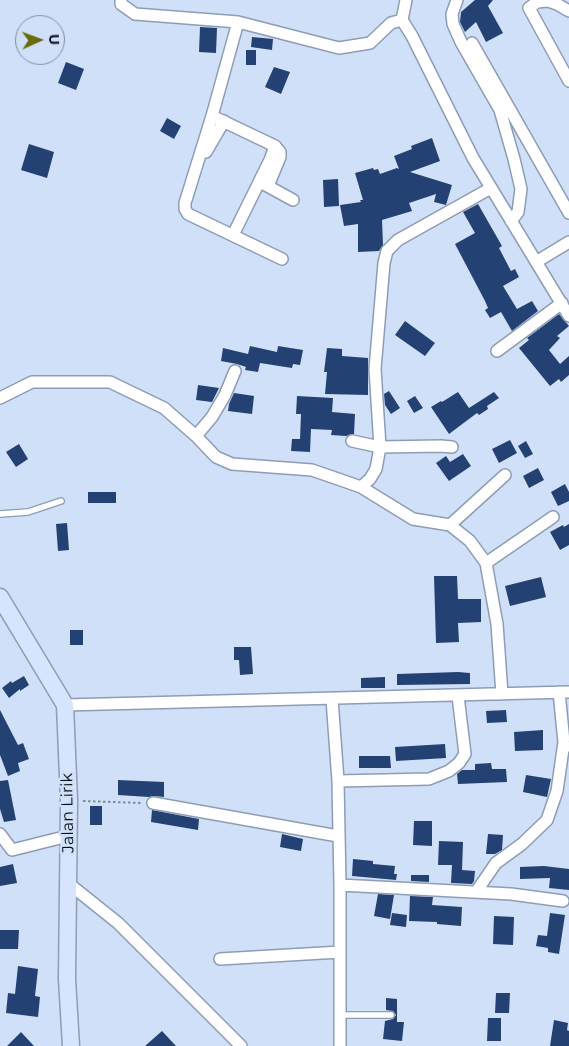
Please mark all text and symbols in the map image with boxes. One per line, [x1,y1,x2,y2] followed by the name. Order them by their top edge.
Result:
[15,15,65,65] north arrow
[45,34,63,45] text: U
[58,773,78,853] street label: Jalan Lirik

